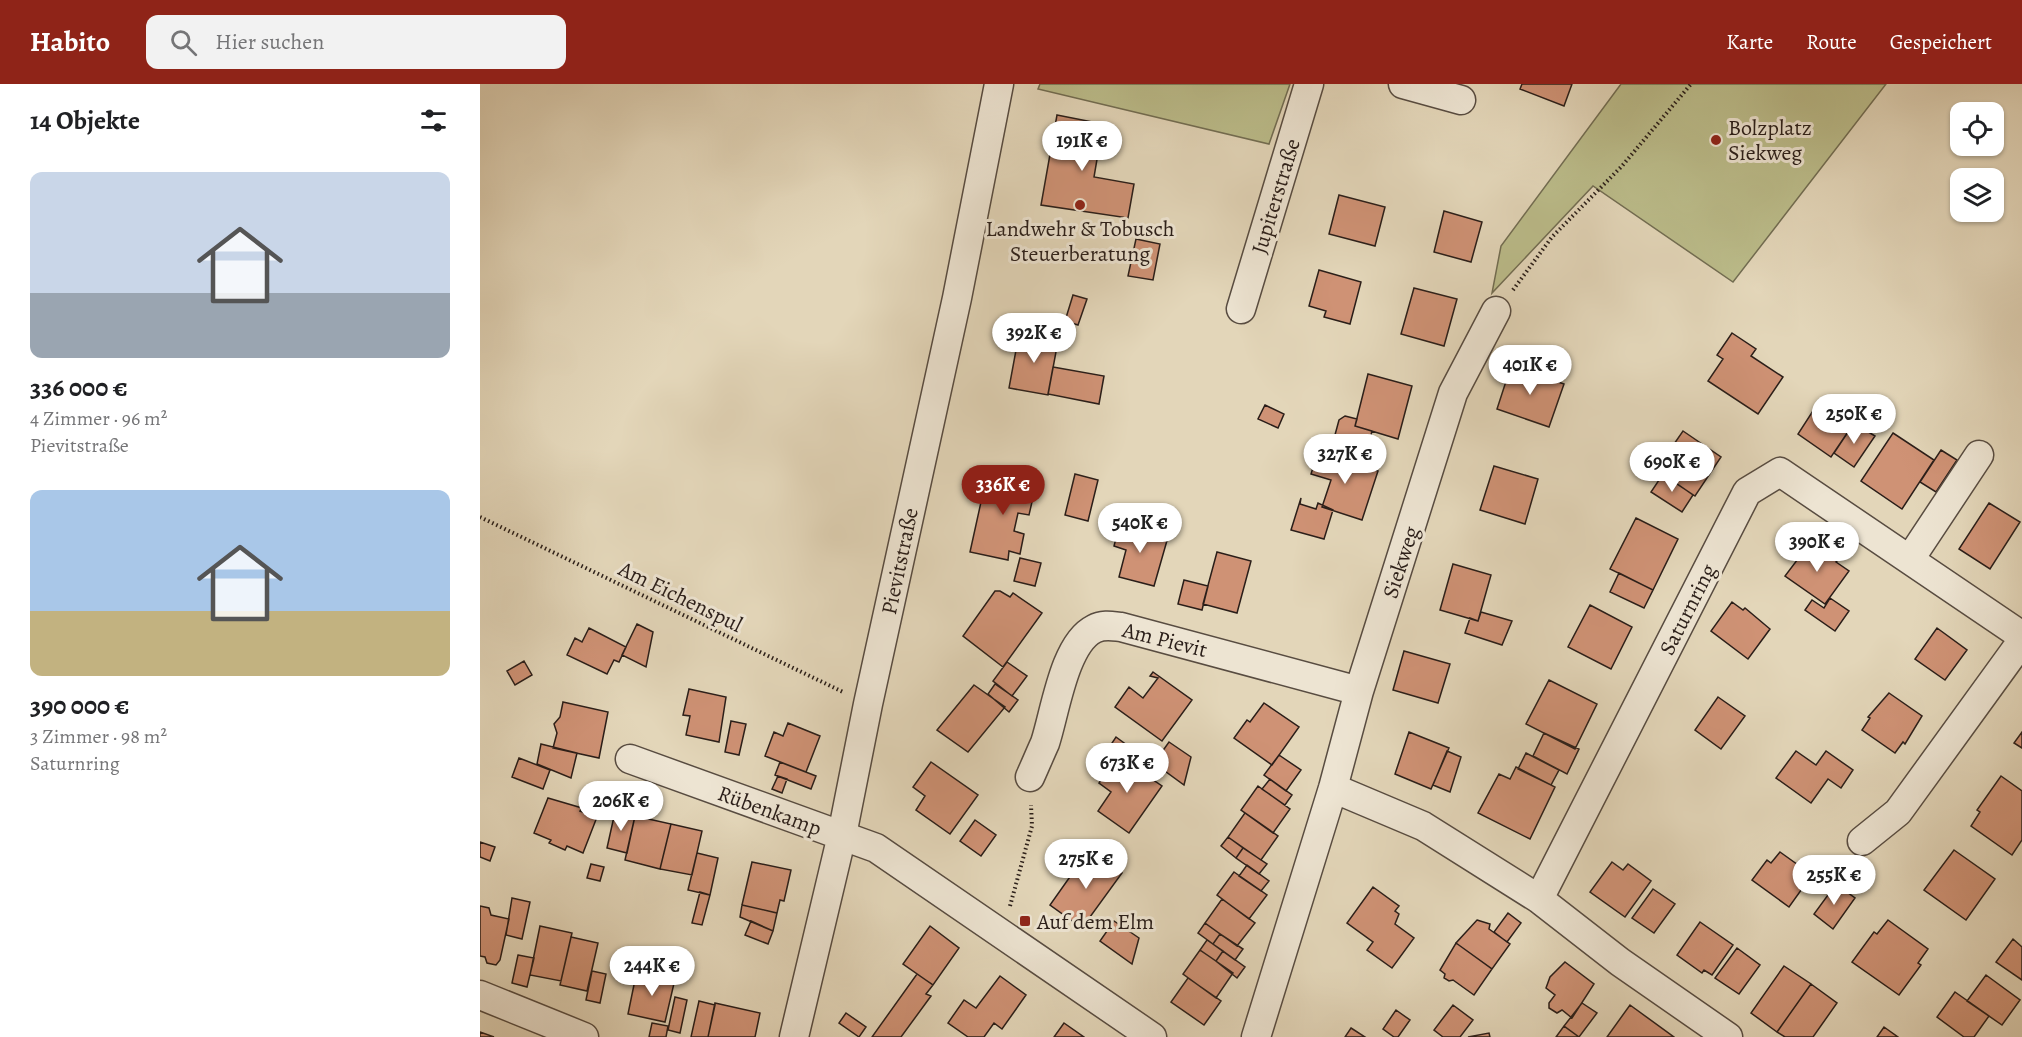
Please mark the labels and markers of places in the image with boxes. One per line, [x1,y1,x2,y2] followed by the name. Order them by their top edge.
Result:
[1728,113,1812,168] place label: Bolzplatz Siekweg
[1033,121,1131,172] pin: 191K €
[1709,133,1723,147] marker: Bolzplatz Siekweg
[1073,198,1087,212] marker: Landwehr & Tobusch Steuerberatung
[985,214,1175,269] place label: Landwehr & Tobusch Steuerberatung
[985,313,1083,364] pin: 392K €
[1481,345,1579,396] pin: 401K €
[1805,394,1903,445] pin: 250K €
[1296,434,1394,485] pin: 327K €
[1623,442,1721,493] pin: 690K €
[954,465,1052,516] pin: 336K €
[1091,503,1189,554] pin: 540K €
[1768,522,1866,573] pin: 390K €
[1078,743,1176,794] pin: 673K €
[572,781,670,832] pin: 206K €
[1037,839,1135,890] pin: 275K €
[1785,855,1883,906] pin: 255K €
[1036,907,1154,937] place label: Auf dem Elm
[1018,914,1032,928] marker: Auf dem Elm
[603,946,701,997] pin: 244K €

